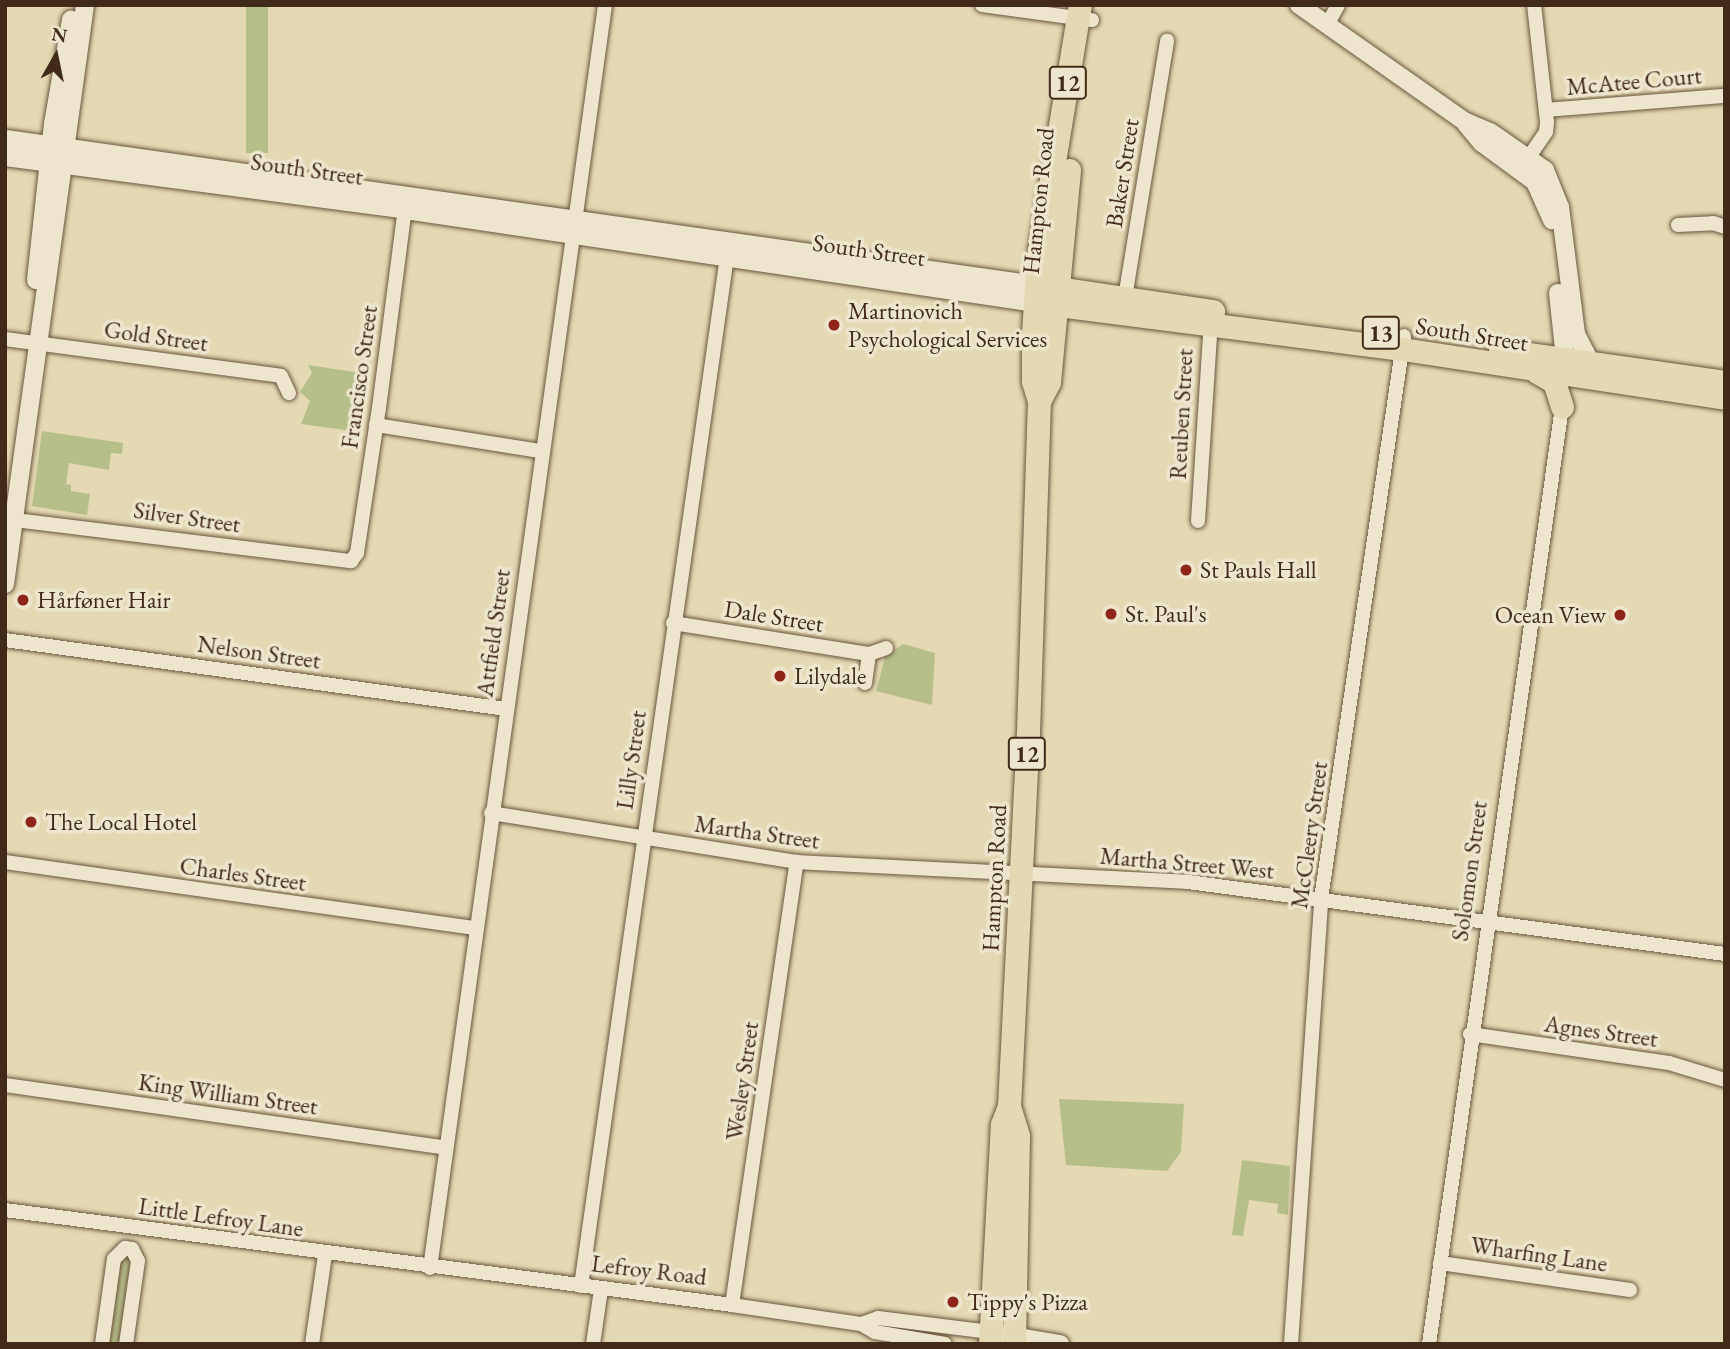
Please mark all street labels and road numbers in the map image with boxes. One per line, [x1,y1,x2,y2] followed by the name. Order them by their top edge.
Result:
[1565,61,1703,101] street label: McAtee Court
[1049,64,1087,102] road number: 12
[1099,117,1145,229] street label: Baker Street
[1016,126,1060,276] street label: Hampton Road
[249,147,365,191] street label: South Street
[811,228,927,272] street label: South Street
[335,303,383,451] street label: Francisco Street
[1414,311,1530,357] street label: South Street
[102,314,210,358] street label: Gold Street
[1362,314,1400,352] road number: 13
[1163,348,1199,480] street label: Reuben Street
[132,495,242,539] street label: Silver Street
[470,567,516,699] street label: Attfield Street
[722,594,826,638] street label: Dale Street
[196,629,322,675] street label: Nelson Street
[610,709,652,811] street label: Lilly Street
[1008,734,1046,774] road number: 12
[1284,760,1334,910] street label: McCleery Street
[1445,799,1493,943] street label: Solomon Street
[976,804,1012,952] street label: Hampton Road
[693,809,821,855] street label: Martha Street
[1099,841,1275,885] street label: Martha Street West
[178,851,308,897] street label: Charles Street
[1542,1009,1660,1053] street label: Agnes Street
[719,1020,765,1142] street label: Wesley Street
[137,1067,319,1121] street label: King William Street
[137,1191,305,1243] street label: Little Lefroy Lane
[1469,1230,1609,1278] street label: Wharfing Lane
[590,1249,708,1291] street label: Lefroy Road

